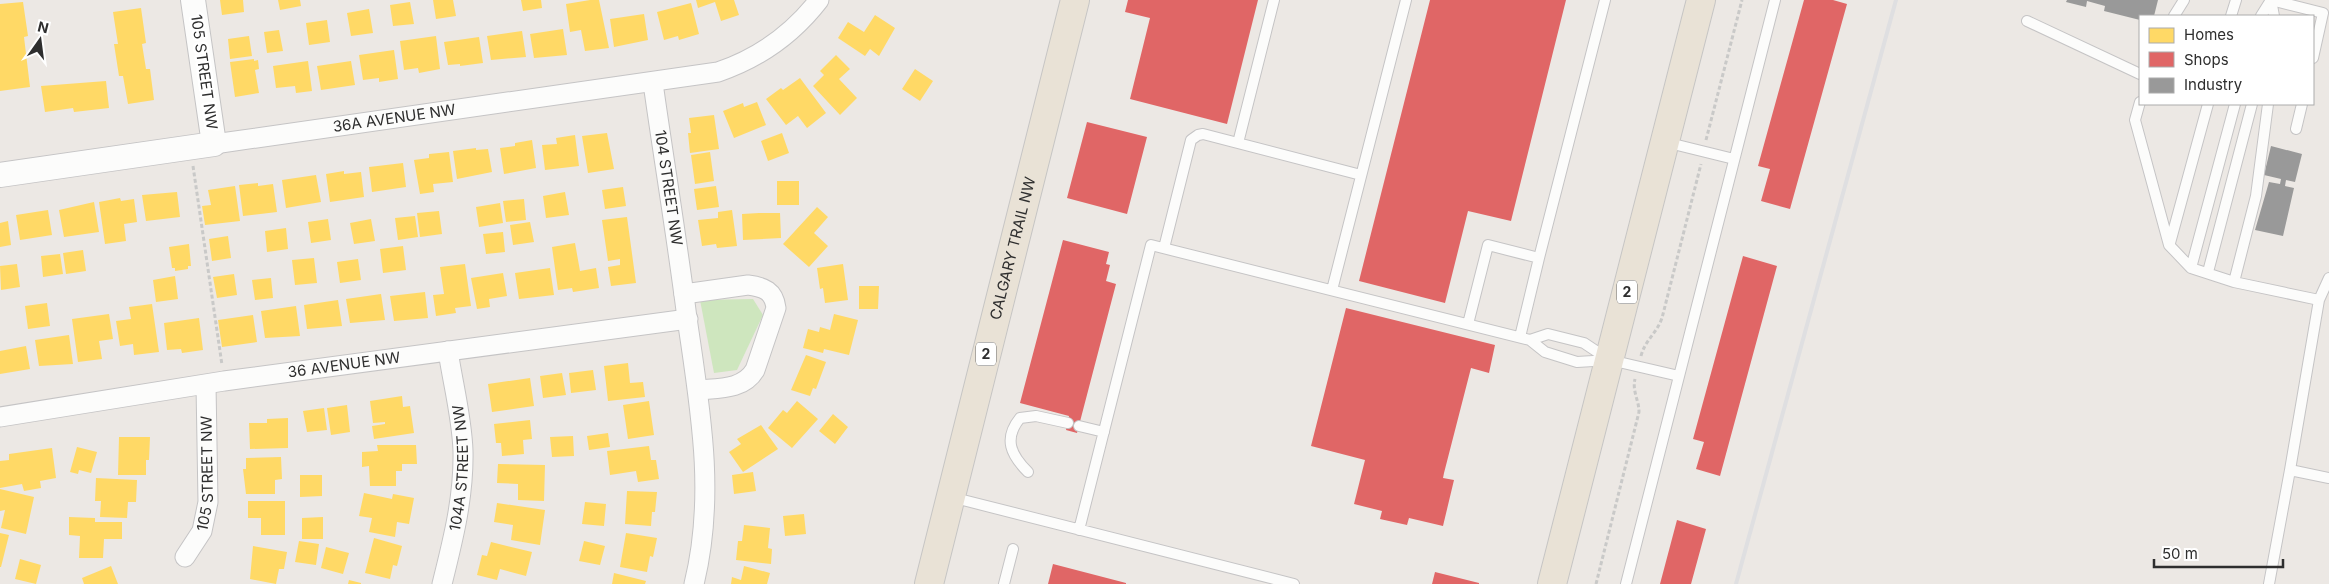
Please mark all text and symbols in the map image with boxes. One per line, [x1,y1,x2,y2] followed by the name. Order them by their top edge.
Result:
[187,13,222,131] street label: 105 STREET NW
[15,15,65,65] north arrow
[2139,15,2314,105] legend
[36,17,50,36] text: N
[2184,25,2234,44] text: Homes
[2184,50,2229,69] text: Shops
[2184,75,2243,94] text: Industry
[332,100,457,136] street label: 36A AVENUE NW
[651,129,687,247] street label: 104 STREET NW
[985,175,1039,322] street label: CALGARY TRAIL NW
[1617,280,1637,304] road number: 2
[976,342,996,366] road number: 2
[287,348,402,381] street label: 36 AVENUE NW
[445,403,472,533] street label: 104A STREET NW
[192,415,217,533] street label: 105 STREET NW
[2154,536,2283,568] scale bar
[2162,544,2198,563] text: 50 m

